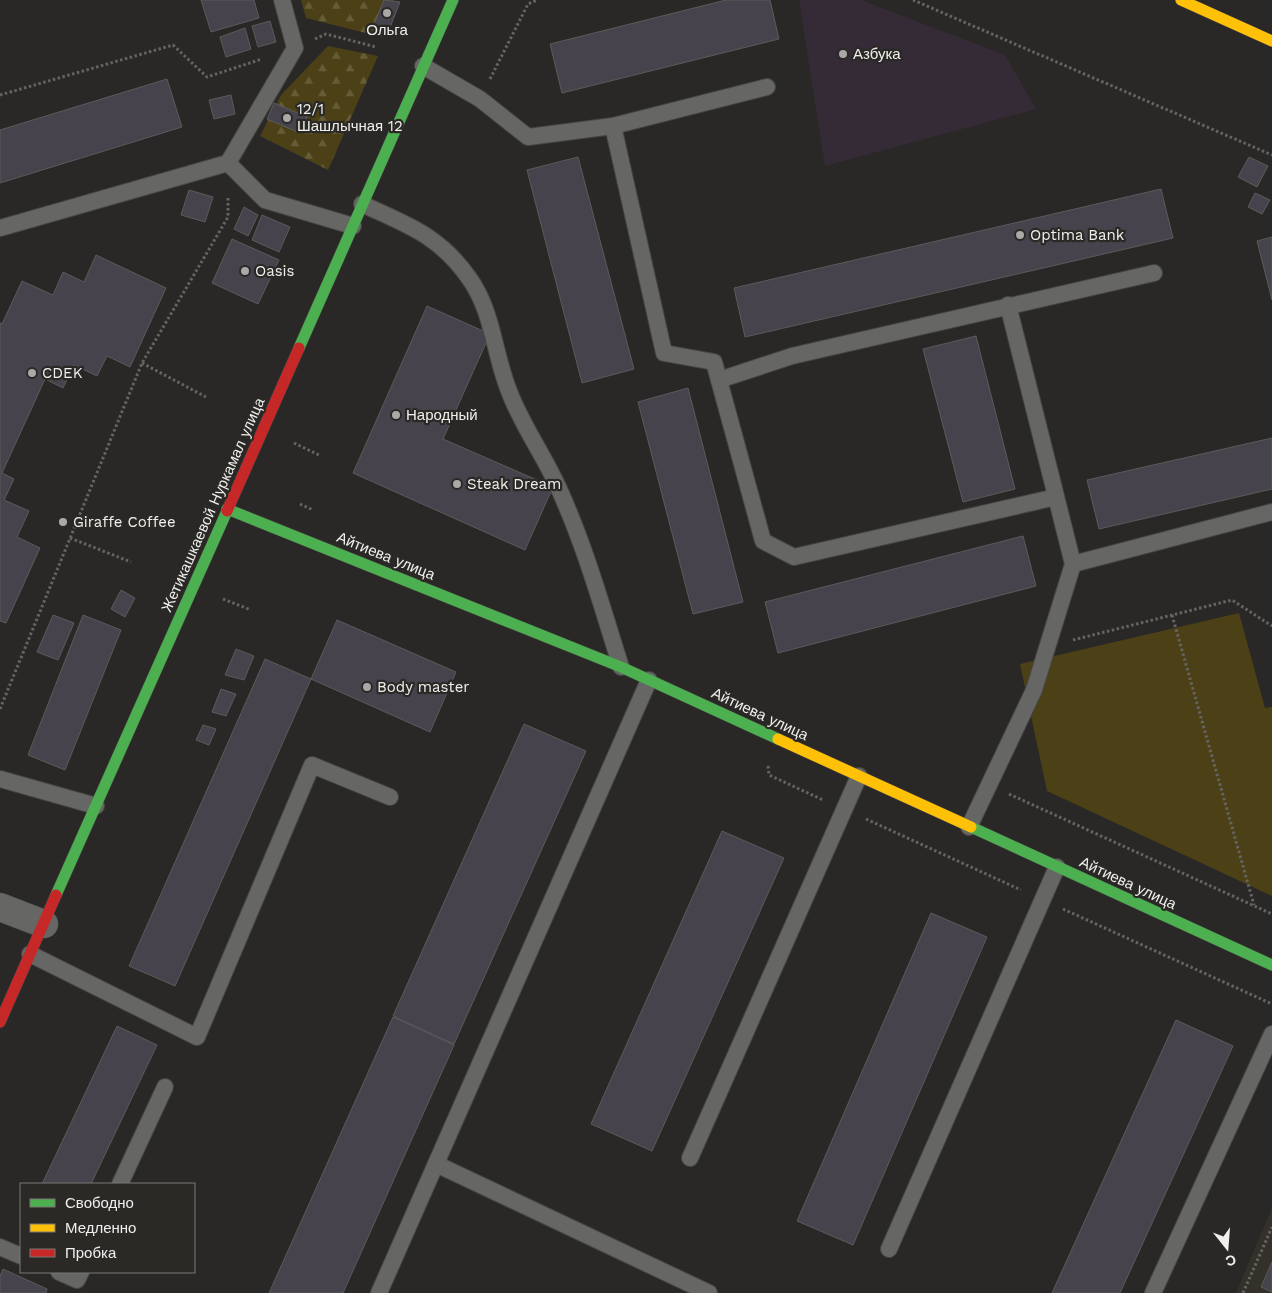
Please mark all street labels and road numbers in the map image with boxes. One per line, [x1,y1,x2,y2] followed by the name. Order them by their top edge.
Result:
[157,394,269,615] street label: Жетикашкаевой Нуркамал улица
[334,528,438,584] street label: Айтиева улица
[709,684,812,745] street label: Айтиева улица
[1077,853,1180,914] street label: Айтиева улица

